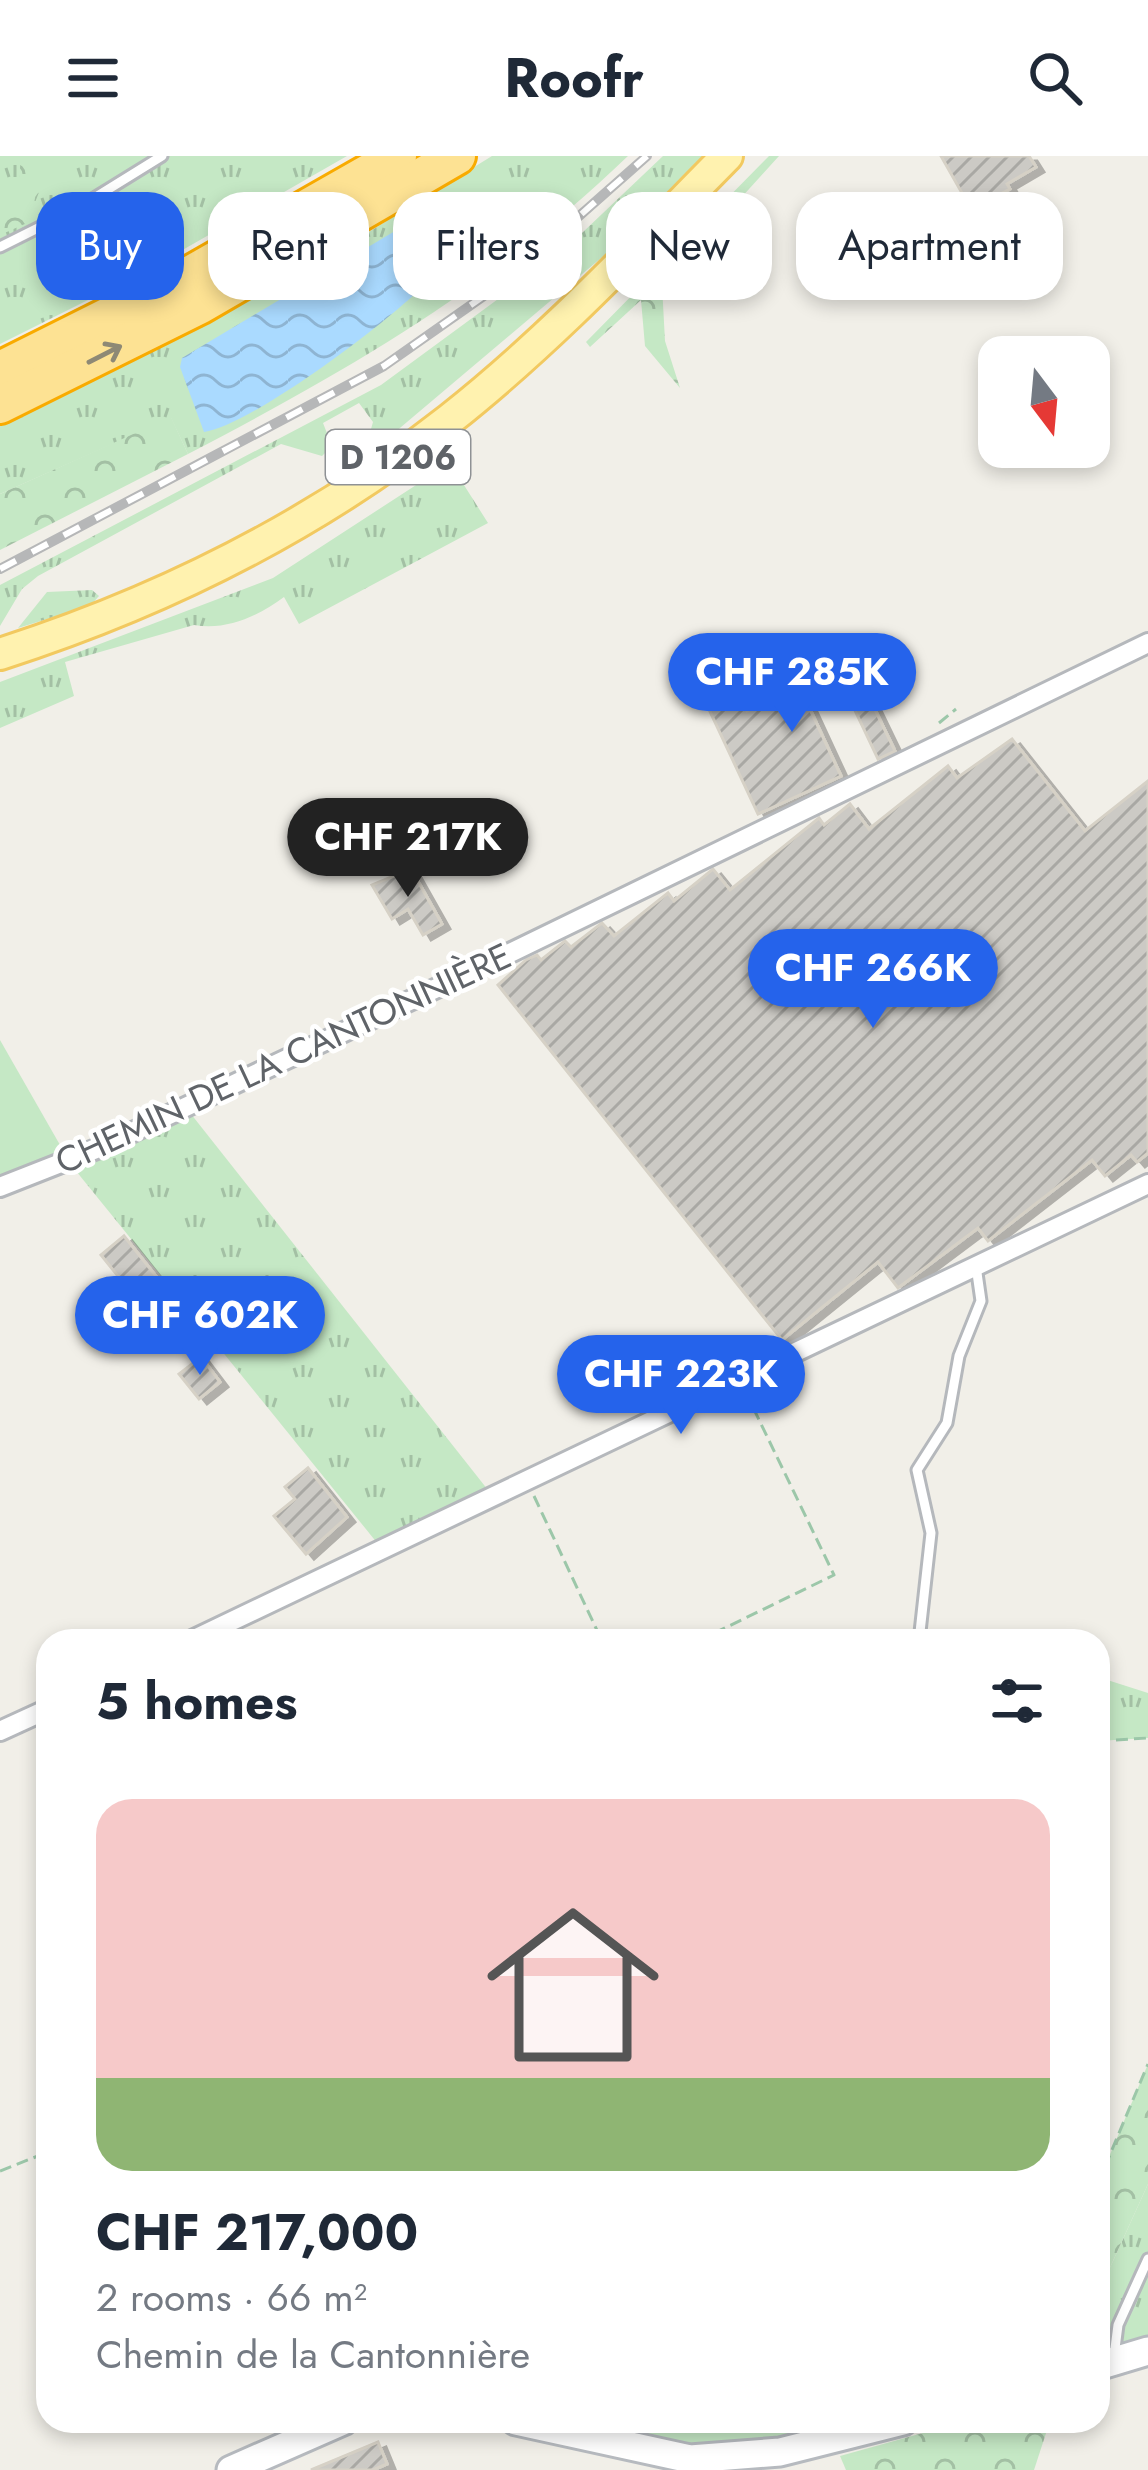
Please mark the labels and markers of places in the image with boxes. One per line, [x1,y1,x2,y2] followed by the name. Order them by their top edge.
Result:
[668,633,916,735] pin: CHF 285K
[284,798,532,900] pin: CHF 217K
[749,929,997,1031] pin: CHF 266K
[76,1276,324,1378] pin: CHF 602K
[557,1335,805,1437] pin: CHF 223K

